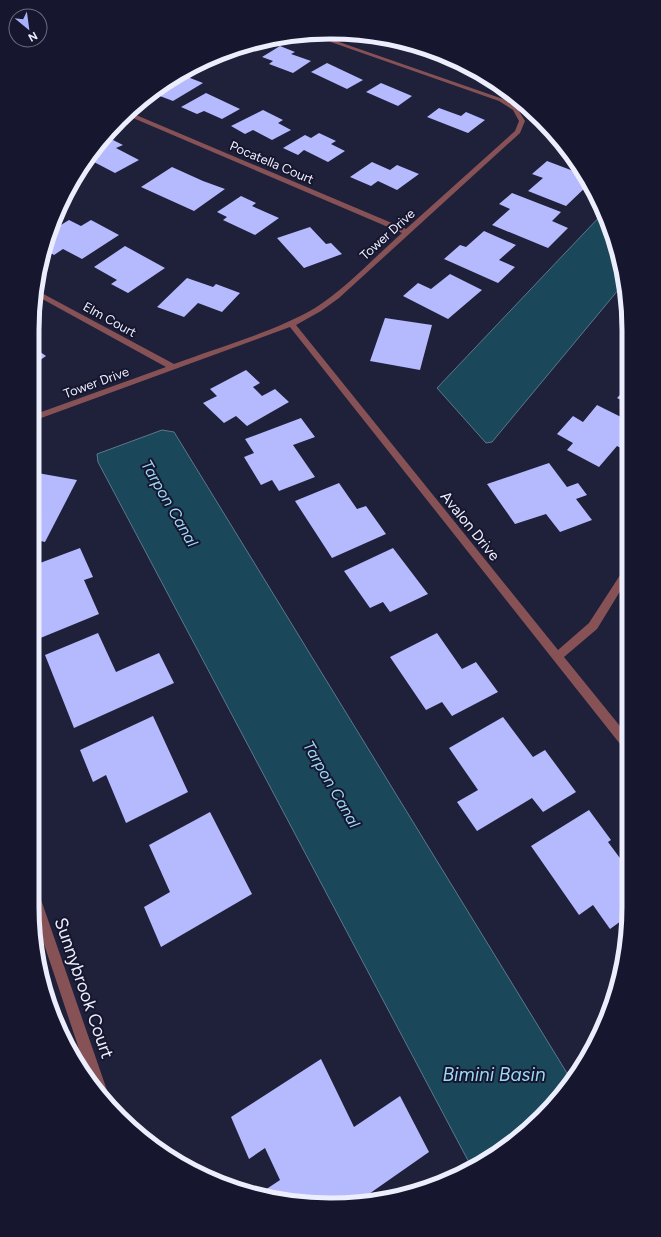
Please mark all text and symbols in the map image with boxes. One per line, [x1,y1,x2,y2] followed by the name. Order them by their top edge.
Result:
[8,8,48,48] north arrow
[26,29,39,44] text: N
[228,138,316,187] street label: Pocatella Court
[357,206,418,263] street label: Tower Drive
[81,299,139,340] street label: Elm Court
[61,364,131,401] street label: Tower Drive
[137,456,202,550] water label: Tarpon Canal
[437,488,503,564] street label: Avalon Drive
[299,737,364,831] water label: Tarpon Canal
[50,915,118,1062] street label: Sunnybrook Court
[442,1063,546,1086] water label: Bimini Basin

